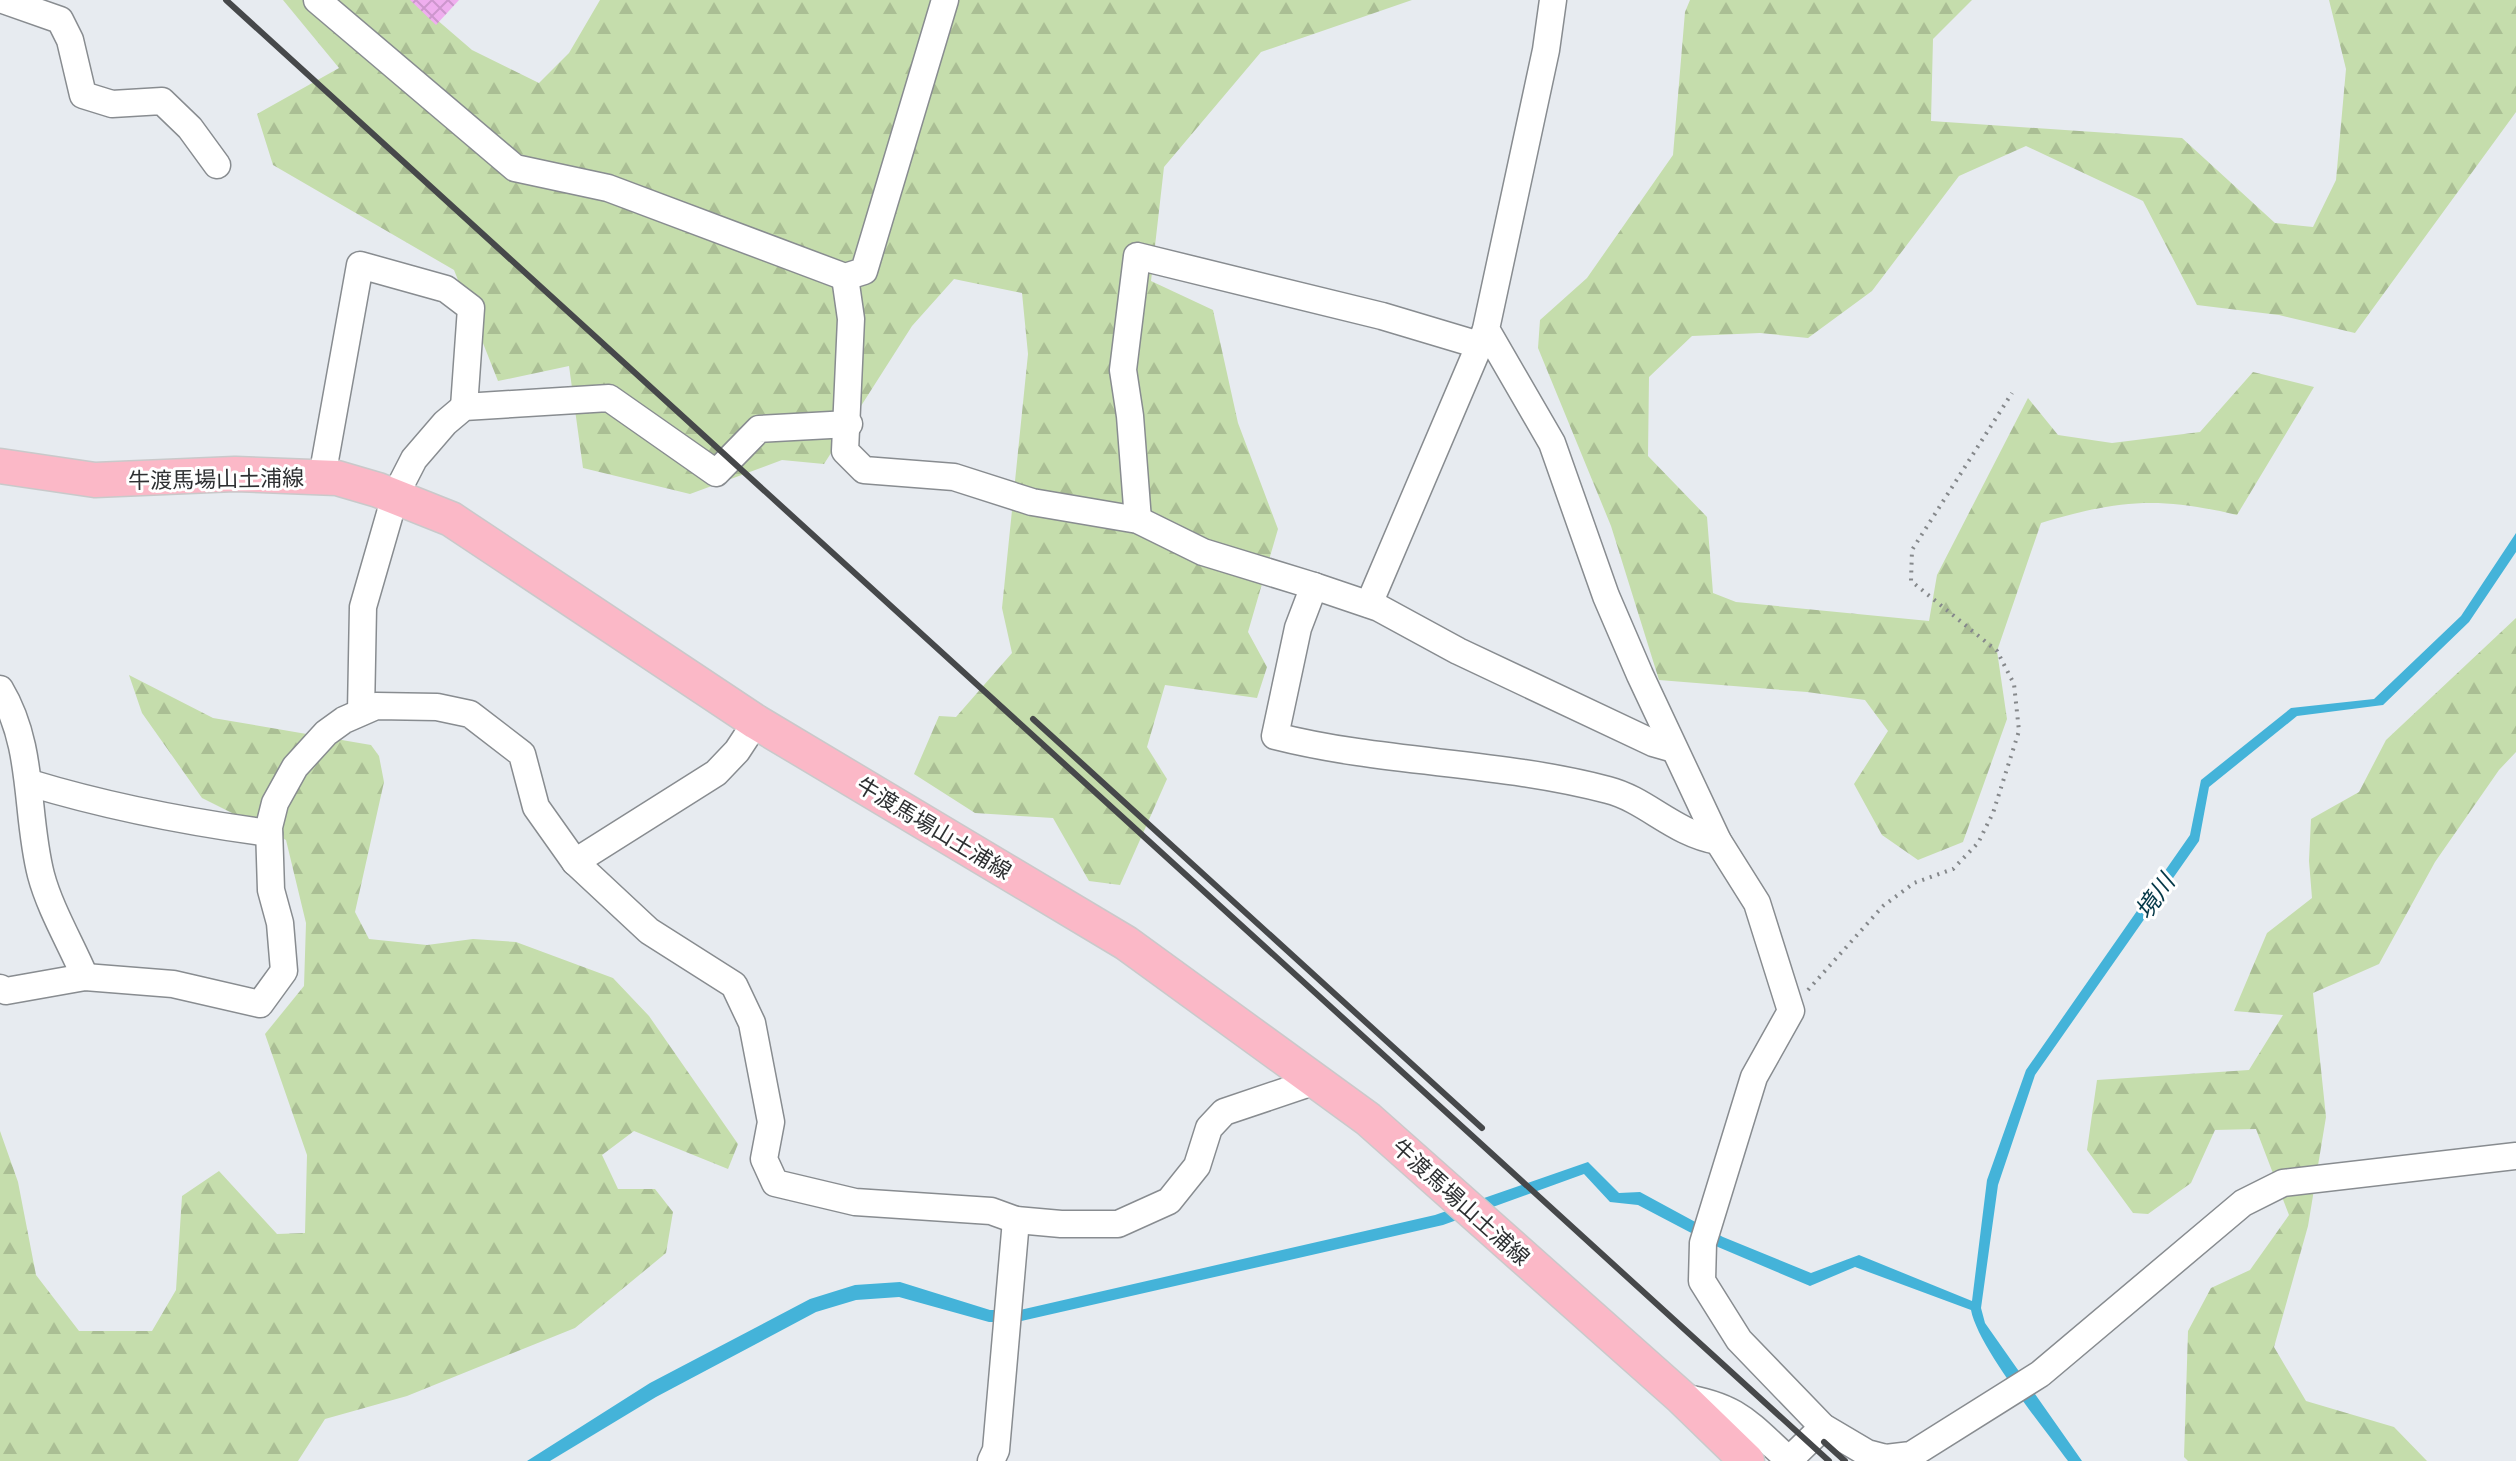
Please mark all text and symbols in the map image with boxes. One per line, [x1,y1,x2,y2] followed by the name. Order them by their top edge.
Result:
[128,462,304,496] street label: 牛渡馬場山土浦線
[851,770,1017,886] street label: 牛渡馬場山土浦線
[2127,864,2183,925] water label: 境川
[1386,1132,1536,1272] street label: 牛渡馬場山土浦線

